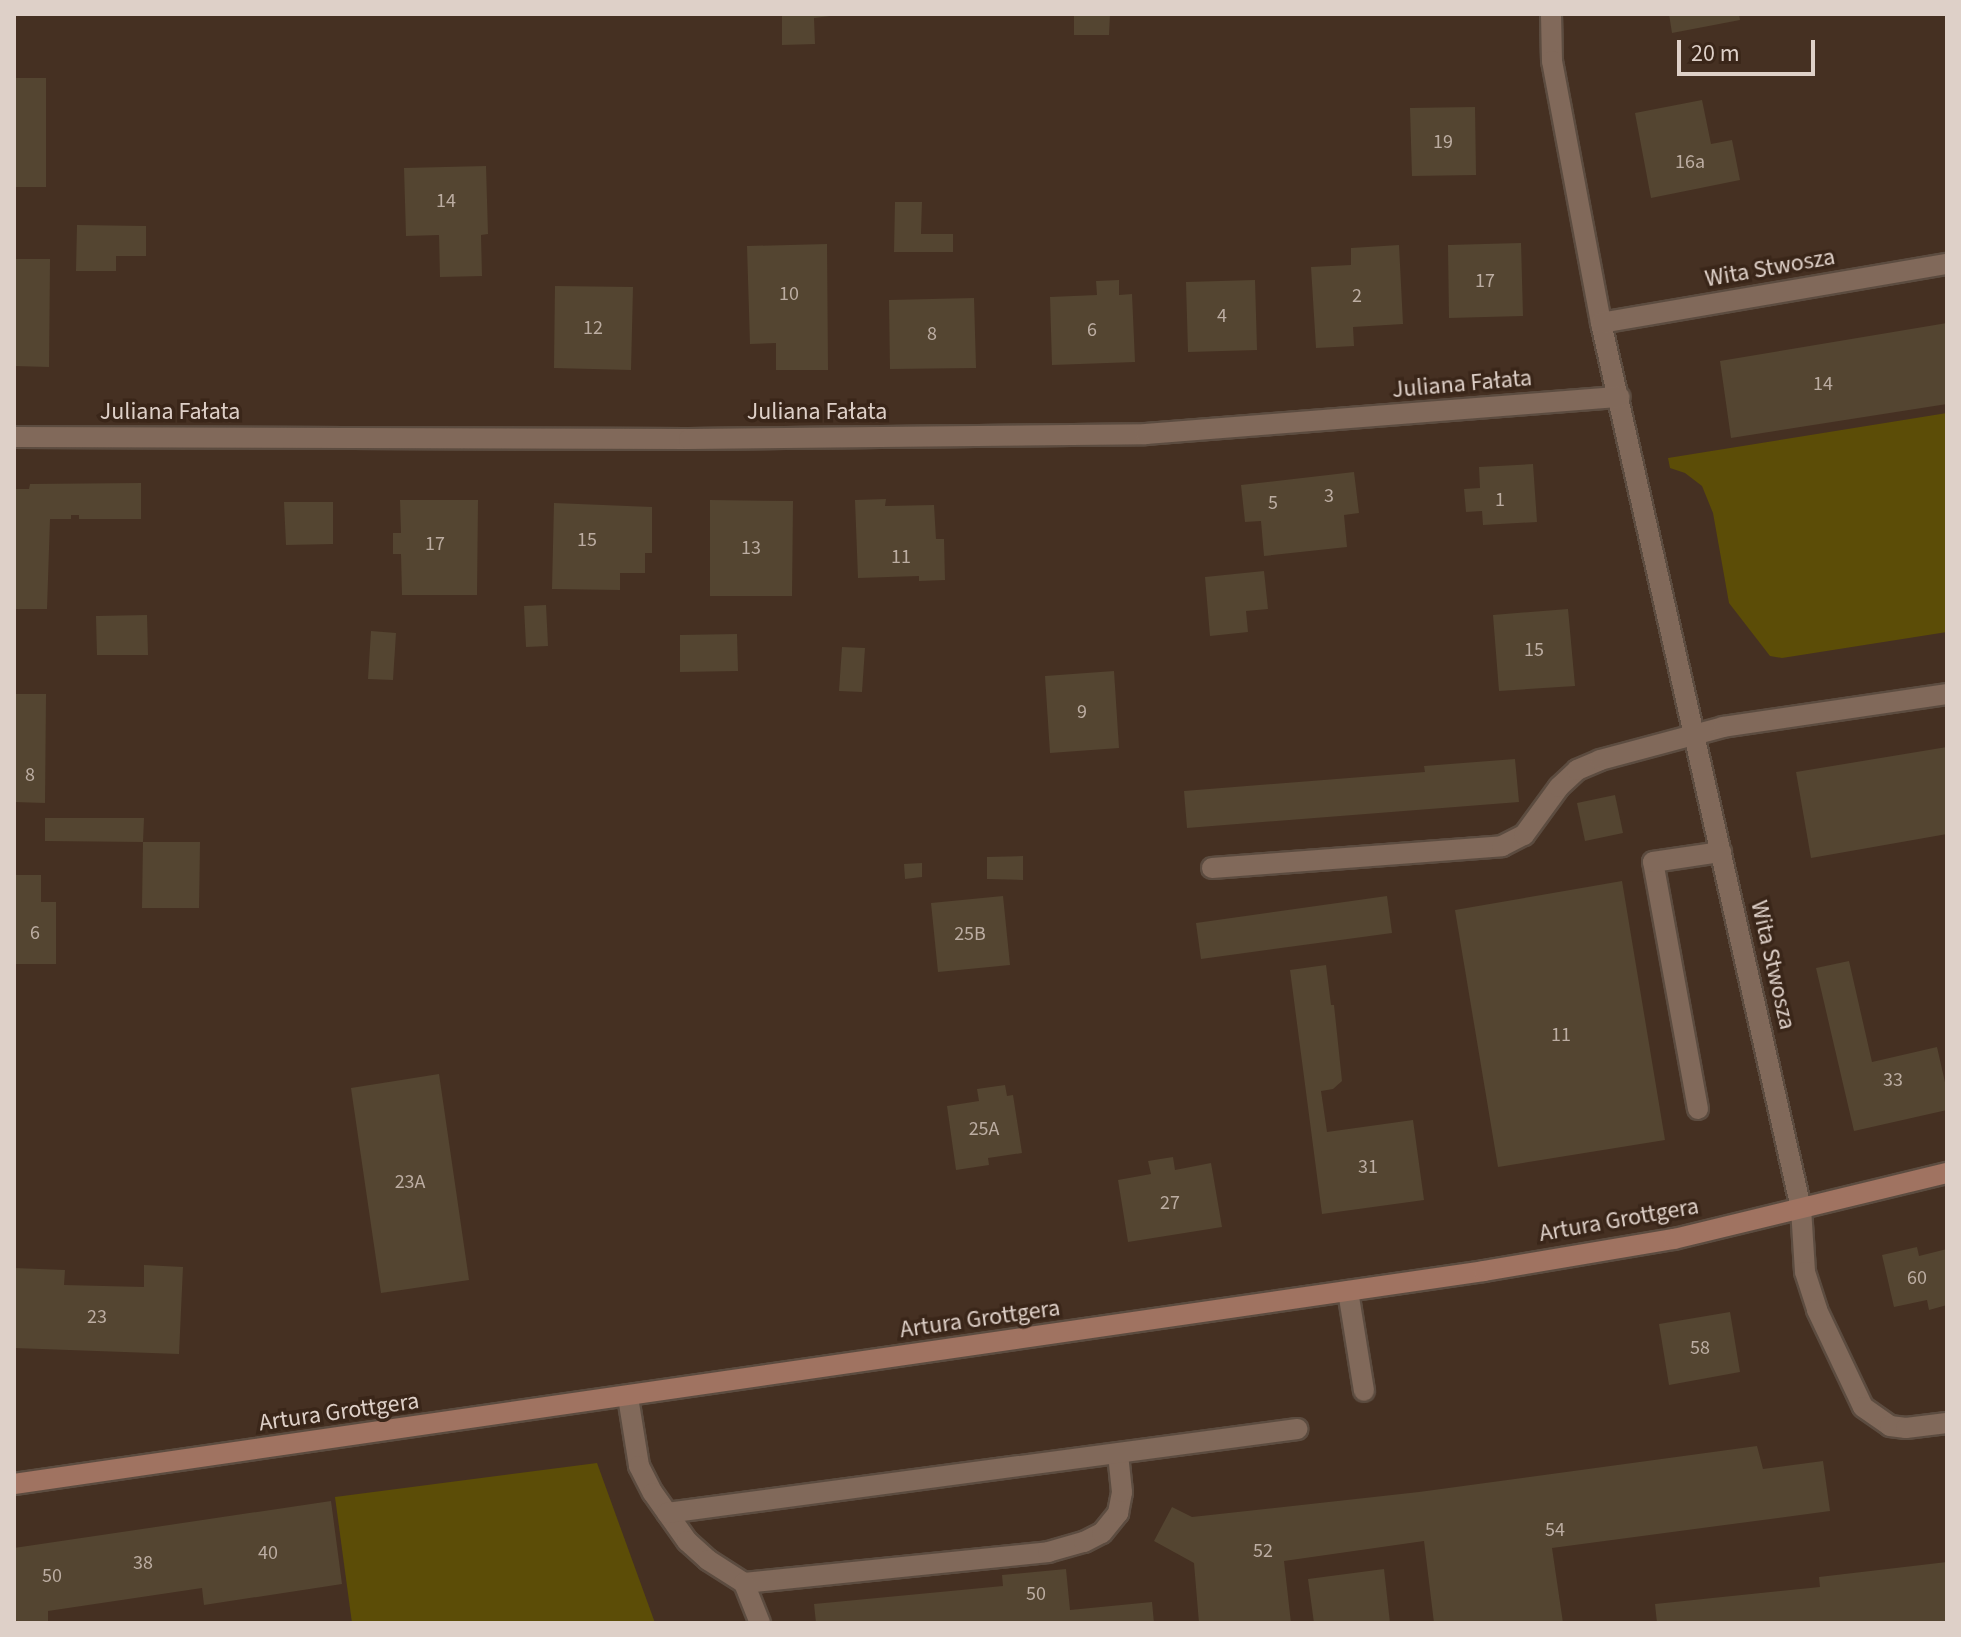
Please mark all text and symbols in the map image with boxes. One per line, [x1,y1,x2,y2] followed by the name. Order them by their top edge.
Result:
[1681,24,1819,74] scale bar
[1691,36,1740,71] text: 20 m
[1433,130,1453,154] house number: 19
[1675,150,1705,174] house number: 16a
[436,189,456,213] house number: 14
[1703,242,1837,294] street label: Wita Stwosza
[1475,269,1495,293] house number: 17
[779,282,799,306] house number: 10
[1352,284,1362,308] house number: 2
[1217,304,1227,328] house number: 4
[583,316,603,340] house number: 12
[1087,318,1097,342] house number: 6
[927,322,937,346] house number: 8
[1391,364,1533,404] street label: Juliana Fałata
[1813,372,1833,396] house number: 14
[100,398,240,426] street label: Juliana Fałata
[747,398,887,426] street label: Juliana Fałata
[1324,484,1334,508] house number: 3
[1495,488,1505,512] house number: 1
[1268,491,1278,515] house number: 5
[577,528,597,552] house number: 15
[425,532,445,556] house number: 17
[741,536,761,560] house number: 13
[891,545,911,569] house number: 11
[1524,638,1544,662] house number: 15
[1077,700,1087,724] house number: 9
[25,763,35,787] house number: 8
[1744,898,1802,1032] street label: Wita Stwosza
[30,921,40,945] house number: 6
[954,922,986,946] house number: 25B
[1551,1023,1571,1047] house number: 11
[1883,1068,1903,1092] house number: 33
[969,1117,999,1141] house number: 25A
[1358,1155,1378,1179] house number: 31
[395,1170,425,1194] house number: 23A
[1160,1191,1180,1215] house number: 27
[1537,1192,1701,1248] street label: Artura Grottgera
[1907,1266,1927,1290] house number: 60
[898,1293,1062,1345] street label: Artura Grottgera
[87,1305,107,1329] house number: 23
[1690,1336,1710,1360] house number: 58
[257,1386,421,1438] street label: Artura Grottgera
[1545,1518,1565,1542] house number: 54
[1253,1539,1273,1563] house number: 52
[258,1541,278,1565] house number: 40
[133,1551,153,1575] house number: 38
[42,1564,62,1588] house number: 50
[1026,1582,1046,1606] house number: 50

